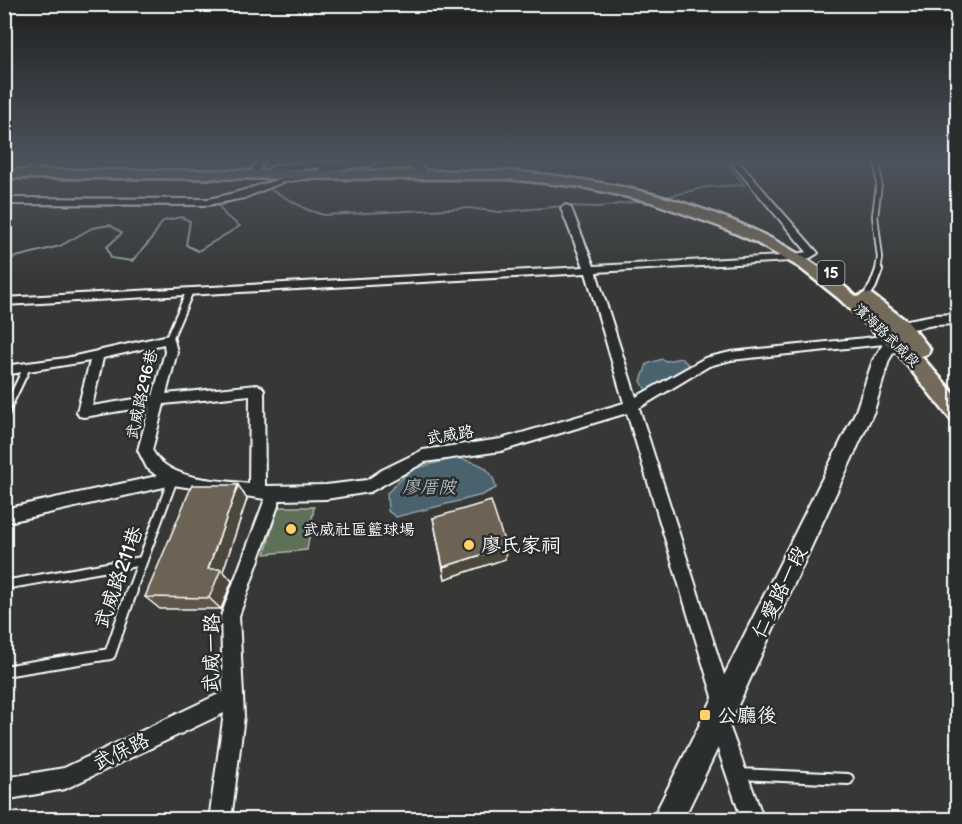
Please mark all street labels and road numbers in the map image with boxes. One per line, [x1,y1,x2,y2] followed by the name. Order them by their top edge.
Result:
[818,261,844,285] road number: 15
[851,300,923,371] street label: 濱海路武威段
[123,347,162,442] street label: 武威路296巷
[425,422,475,449] street label: 武威路
[89,522,149,632] street label: 武威路211巷
[747,542,813,643] street label: 仁愛路一段
[199,612,225,693] street label: 武威一路
[89,728,155,776] street label: 武保路

